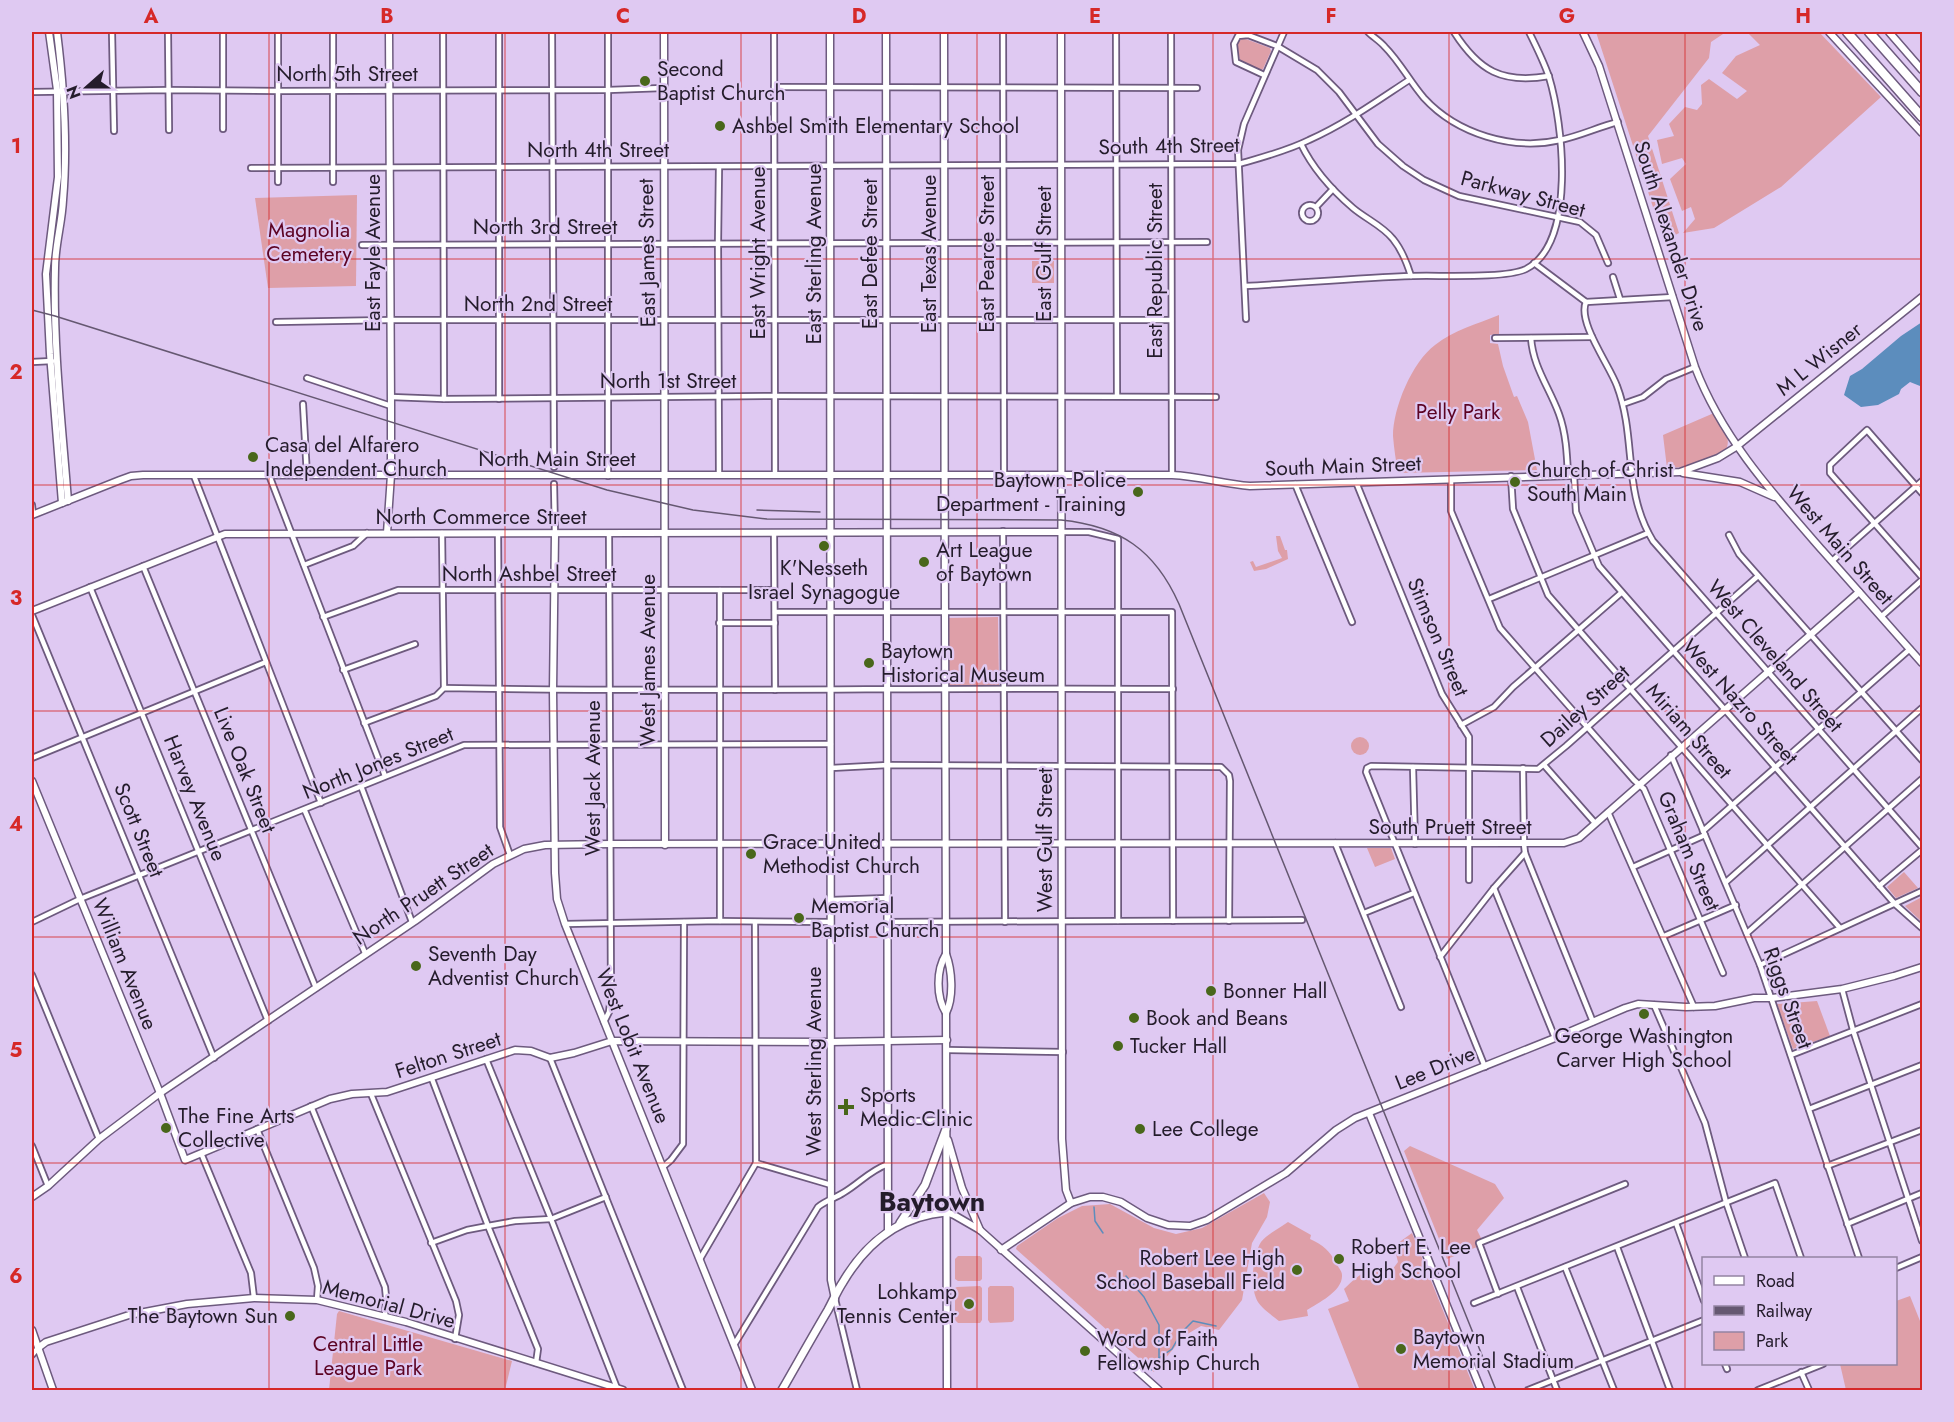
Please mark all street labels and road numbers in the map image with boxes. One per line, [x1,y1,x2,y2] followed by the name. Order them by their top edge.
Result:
[276,59,418,89] street label: North 5th Street
[1098,130,1240,162] street label: South 4th Street
[527,135,669,165] street label: North 4th Street
[1626,137,1716,335] street label: South Alexander Drive
[799,163,829,345] street label: East Sterling Avenue
[1457,163,1589,225] street label: Parkway Street
[743,166,773,340] street label: East Wright Avenue
[358,174,388,332] street label: East Fayle Avenue
[914,174,944,333] street label: East Texas Avenue
[972,175,1002,333] street label: East Pearce Street
[631,178,663,328] street label: East James Street
[855,179,885,329] street label: East Defee Street
[1140,183,1170,359] street label: East Republic Street
[1029,186,1059,322] street label: East Gulf Street
[473,212,617,242] street label: North 3rd Street
[464,289,612,319] street label: North 2nd Street
[1770,314,1869,403] street label: M L Wisner
[600,366,736,396] street label: North 1st Street
[478,444,636,474] street label: North Main Street
[1264,448,1422,484] street label: South Main Street
[1780,479,1900,611] street label: West Main Street
[376,502,586,532] street label: North Commerce Street
[442,559,616,589] street label: North Ashbel Street
[1400,573,1476,701] street label: Stimson Street
[1700,573,1850,739] street label: West Cleveland Street
[633,574,663,746] street label: West James Avenue
[1675,632,1805,772] street label: West Nazro Street
[1534,658,1636,754] street label: Dailey Street
[1639,677,1739,785] street label: Miriam Street
[578,700,608,856] street label: West Jack Avenue
[206,703,284,837] street label: Live Oak Street
[298,719,458,807] street label: North Jones Street
[156,731,234,866] street label: Harvey Avenue
[1030,768,1060,912] street label: West Gulf Street
[106,778,172,882] street label: Scott Street
[1650,786,1728,916] street label: Graham Street
[1369,812,1531,842] street label: South Pruett Street
[347,836,499,952] street label: North Pruett Street
[85,894,165,1034] street label: William Avenue
[1756,943,1820,1053] street label: Riggs Street
[588,964,678,1128] street label: West Lobit Avenue
[799,966,829,1156] street label: West Sterling Avenue
[391,1024,505,1086] street label: Felton Street
[1390,1038,1480,1098] street label: Lee Drive
[319,1272,459,1336] street label: Memorial Drive

